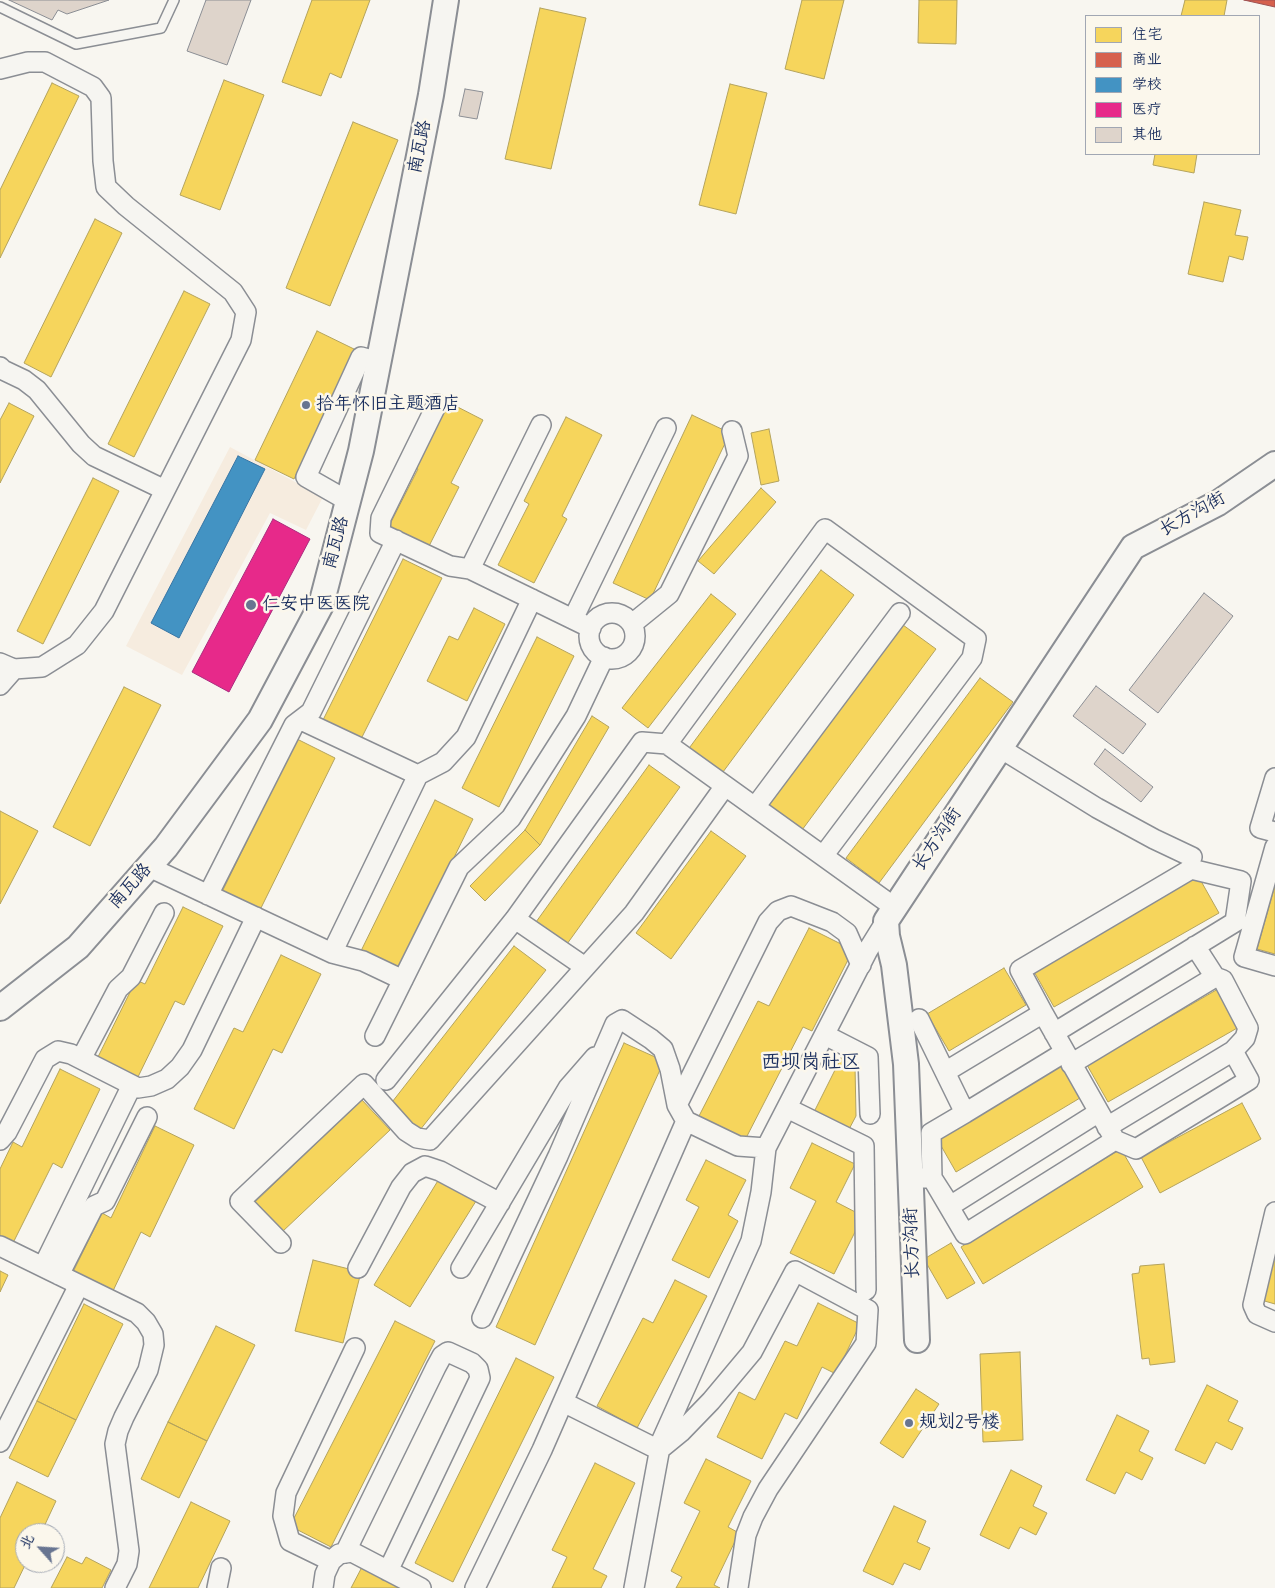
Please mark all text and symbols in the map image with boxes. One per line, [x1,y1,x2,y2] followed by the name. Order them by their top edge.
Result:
[1085,15,1260,155] legend
[1132,25,1162,45] text: 住宅
[1132,50,1162,70] text: 商业
[1132,75,1162,95] text: 学校
[1132,100,1162,120] text: 医疗
[405,118,437,176] street label: 南瓦路
[1132,125,1162,145] text: 其他
[316,394,460,416] place label: 拾年怀旧主题酒店
[300,399,312,411] marker: 拾年怀旧主题酒店
[1156,488,1230,542] street label: 长方沟街
[320,514,354,572] street label: 南瓦路
[262,594,370,616] place label: 仁安中医医院
[244,598,258,612] marker: 仁安中医医院
[909,804,967,876] street label: 长方沟街
[105,860,157,914] street label: 南瓦路
[761,1052,861,1076] district label: 西坝岗社区
[901,1207,925,1279] street label: 长方沟街
[919,1412,1000,1434] place label: 规划2号楼
[903,1417,915,1429] marker: 规划2号楼
[15,1523,65,1573] north arrow
[16,1532,39,1552] text: 北

